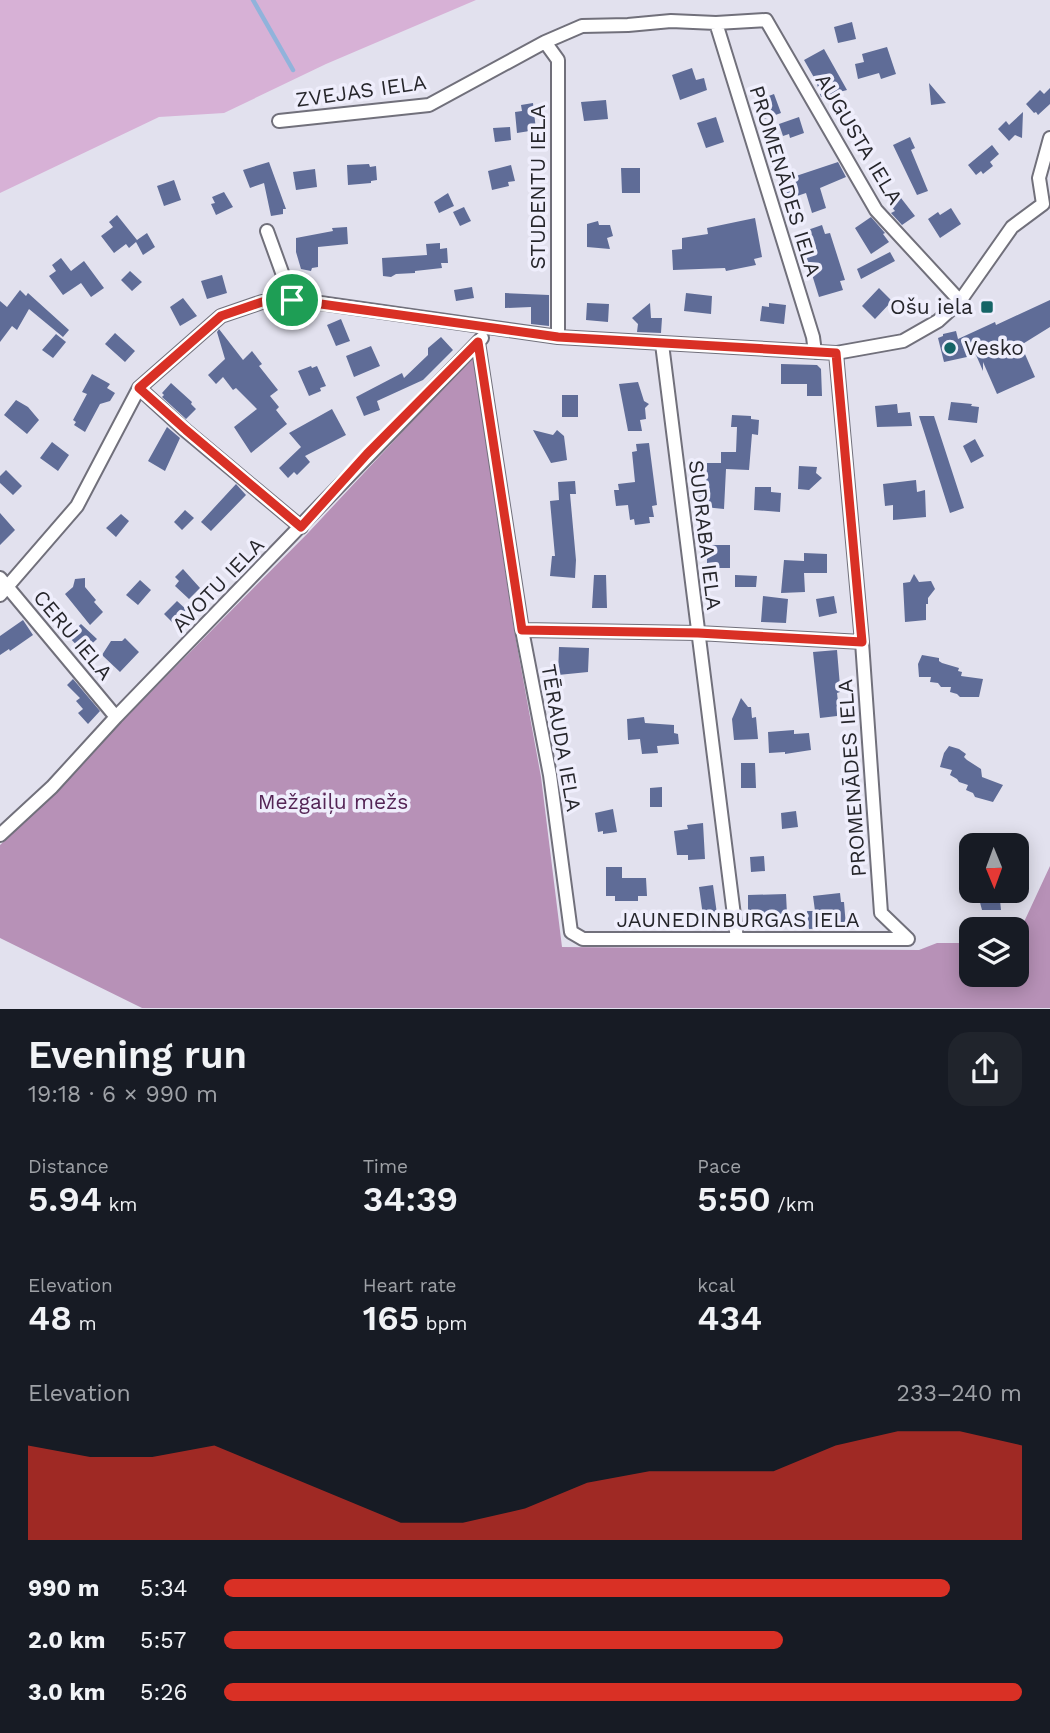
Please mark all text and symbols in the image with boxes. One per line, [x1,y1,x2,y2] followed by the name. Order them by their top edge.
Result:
[294,69,428,112] street label: ZVEJAS IELA
[811,69,908,209] street label: AUGUSTA IELA
[745,82,826,279] street label: PROMENĀDES IELA
[525,104,550,270] street label: STUDENTU IELA
[262,270,322,330] pin
[273,281,311,319] icon: arrive
[890,294,973,319] place label: Ošu iela
[979,299,995,315] marker: Ošu iela
[964,335,1024,360] place label: Vesko
[942,340,958,356] marker: Vesko
[684,458,727,612] street label: SUDRABA IELA
[166,532,269,637] street label: AVOTU IELA
[29,585,118,685] street label: CERU IELA
[536,662,587,814] street label: TĒRAUDA IELA
[832,678,871,878] street label: PROMENĀDES IELA
[258,789,408,814] park label: Mežgaiļu mežs
[959,833,1029,903] north arrow
[959,833,1029,987] map controls
[616,907,860,932] street label: JAUNEDINBURGAS IELA
[959,917,1029,987] button: layers
[948,1032,1022,1106] button: share
[28,1033,247,1077] text: Evening run
[28,1081,218,1108] text: 19:18 · 6 × 990 m
[28,1155,109,1178] text: Distance
[363,1155,408,1178] text: Time
[697,1155,741,1178] text: Pace
[28,1178,102,1220] text: 5.94
[363,1178,458,1220] text: 34:39
[697,1178,771,1220] text: 5:50
[102,1193,137,1216] text: km
[771,1193,815,1216] text: /km
[28,1274,113,1297] text: Elevation
[363,1274,457,1297] text: Heart rate
[697,1274,735,1297] text: kcal
[28,1297,72,1339] text: 48
[363,1297,419,1339] text: 165
[697,1297,762,1339] text: 434
[72,1312,97,1335] text: m
[419,1312,467,1335] text: bpm
[28,1380,131,1407] text: Elevation
[897,1380,1022,1407] text: 233–240 m
[28,1575,99,1602] text: 990 m
[140,1575,188,1602] text: 5:34
[28,1627,106,1654] text: 2.0 km
[140,1627,186,1654] text: 5:57
[28,1679,105,1706] text: 3.0 km
[140,1679,188,1706] text: 5:26

